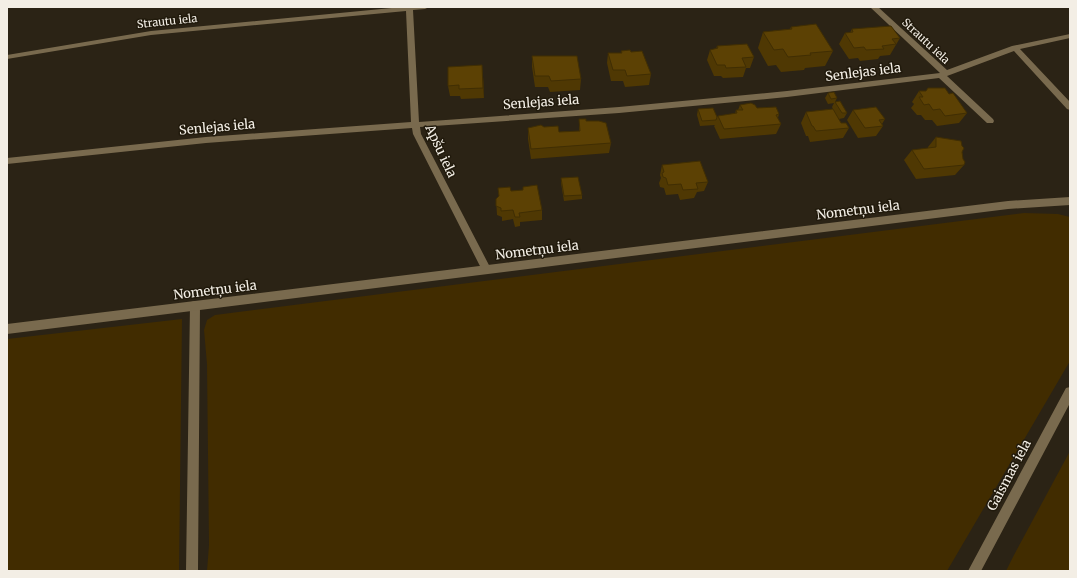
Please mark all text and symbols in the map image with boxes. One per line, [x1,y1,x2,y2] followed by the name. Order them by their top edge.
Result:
[136,11,198,31] street label: Strautu iela
[899,15,953,67] street label: Strautu iela
[824,59,902,85] street label: Senlejas iela
[502,91,580,113] street label: Senlejas iela
[178,115,256,139] street label: Senlejas iela
[421,121,461,180] street label: Apšu iela
[815,196,901,224] street label: Nometņu iela
[494,236,580,264] street label: Nometņu iela
[172,276,258,304] street label: Nometņu iela
[983,436,1035,514] street label: Gaismas iela

